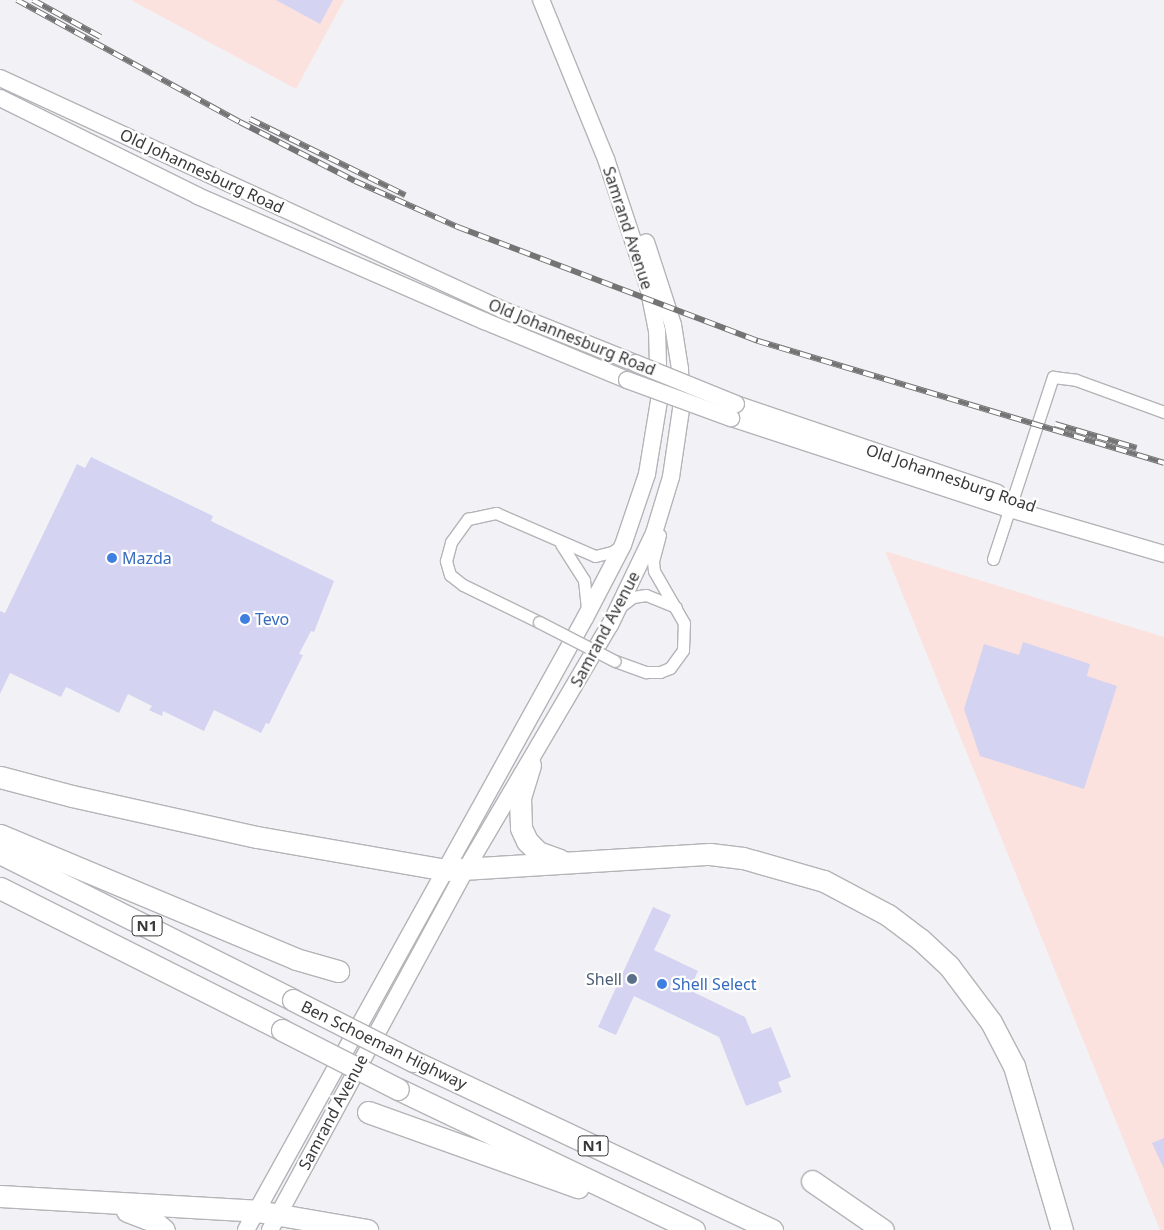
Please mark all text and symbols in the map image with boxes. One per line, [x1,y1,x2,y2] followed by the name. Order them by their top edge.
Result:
[117,125,287,217] street label: Old Johannesburg Road
[599,164,657,292] street label: Samrand Avenue
[486,295,658,379] street label: Old Johannesburg Road
[863,440,1039,516] street label: Old Johannesburg Road
[122,548,172,568] place label: Mazda
[106,552,118,564] marker: Mazda
[566,568,644,690] street label: Samrand Avenue
[255,609,289,629] place label: Tevo
[239,613,251,625] marker: Tevo
[131,914,163,938] road number: N1
[586,969,622,989] place label: Shell
[626,973,638,985] marker: Shell
[672,974,757,994] place label: Shell Select
[656,978,668,990] marker: Shell Select
[298,996,470,1094] street label: Ben Schoeman Highway
[294,1051,372,1173] street label: Samrand Avenue
[577,1134,609,1158] road number: N1

